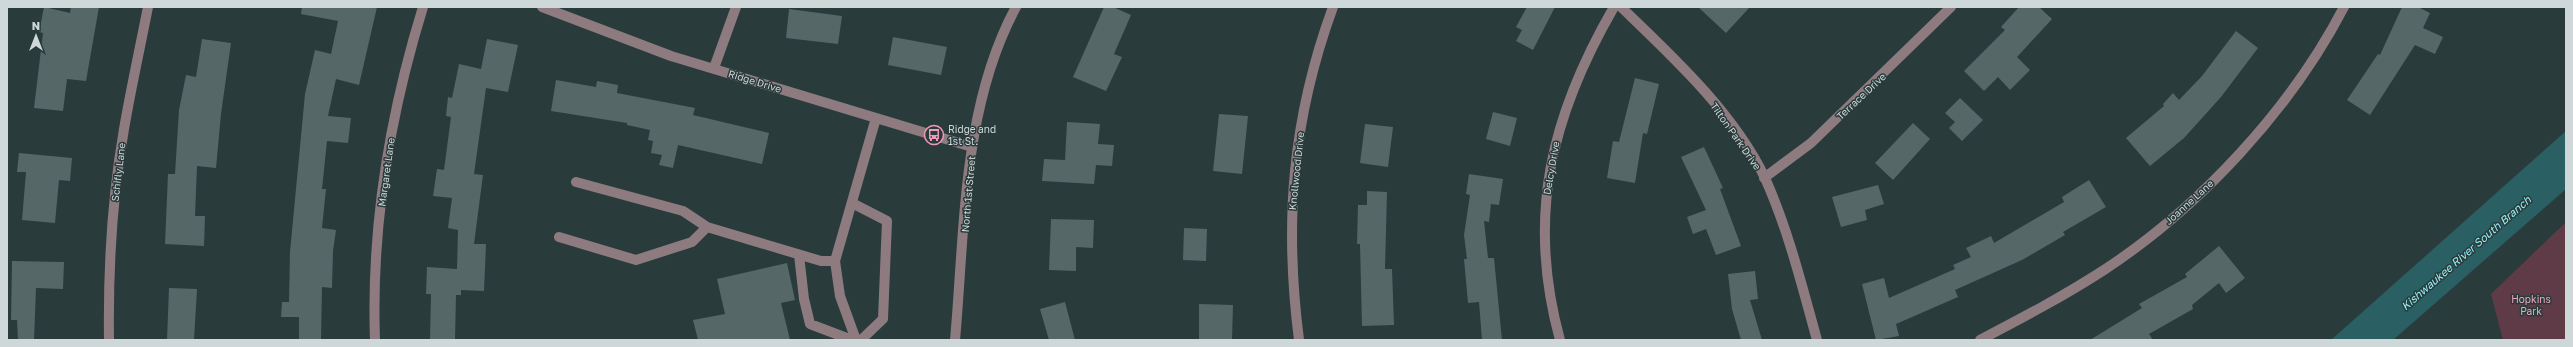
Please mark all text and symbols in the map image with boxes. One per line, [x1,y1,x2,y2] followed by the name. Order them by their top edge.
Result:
[16,16,56,56] north arrow
[32,19,40,32] text: N
[727,67,783,95] street label: Ridge Drive
[1834,70,1888,122] street label: Terrace Drive
[1708,100,1764,172] street label: Tilton Park Drive
[948,123,996,147] place label: Ridge and 1st St.
[923,124,945,146] bus stop icon: Ridge and 1st St.
[1286,131,1306,211] street label: Knollwood Drive
[375,137,397,207] street label: Margaret Lane
[1540,140,1562,196] street label: Delcy Drive
[108,142,128,202] street label: Schifly Lane
[959,155,977,233] street label: North 1st Street
[2162,177,2216,227] street label: Joanne Lane
[2398,192,2534,312] water label: Kishwaukee River South Branch
[2511,293,2551,317] park label: Hopkins Park

